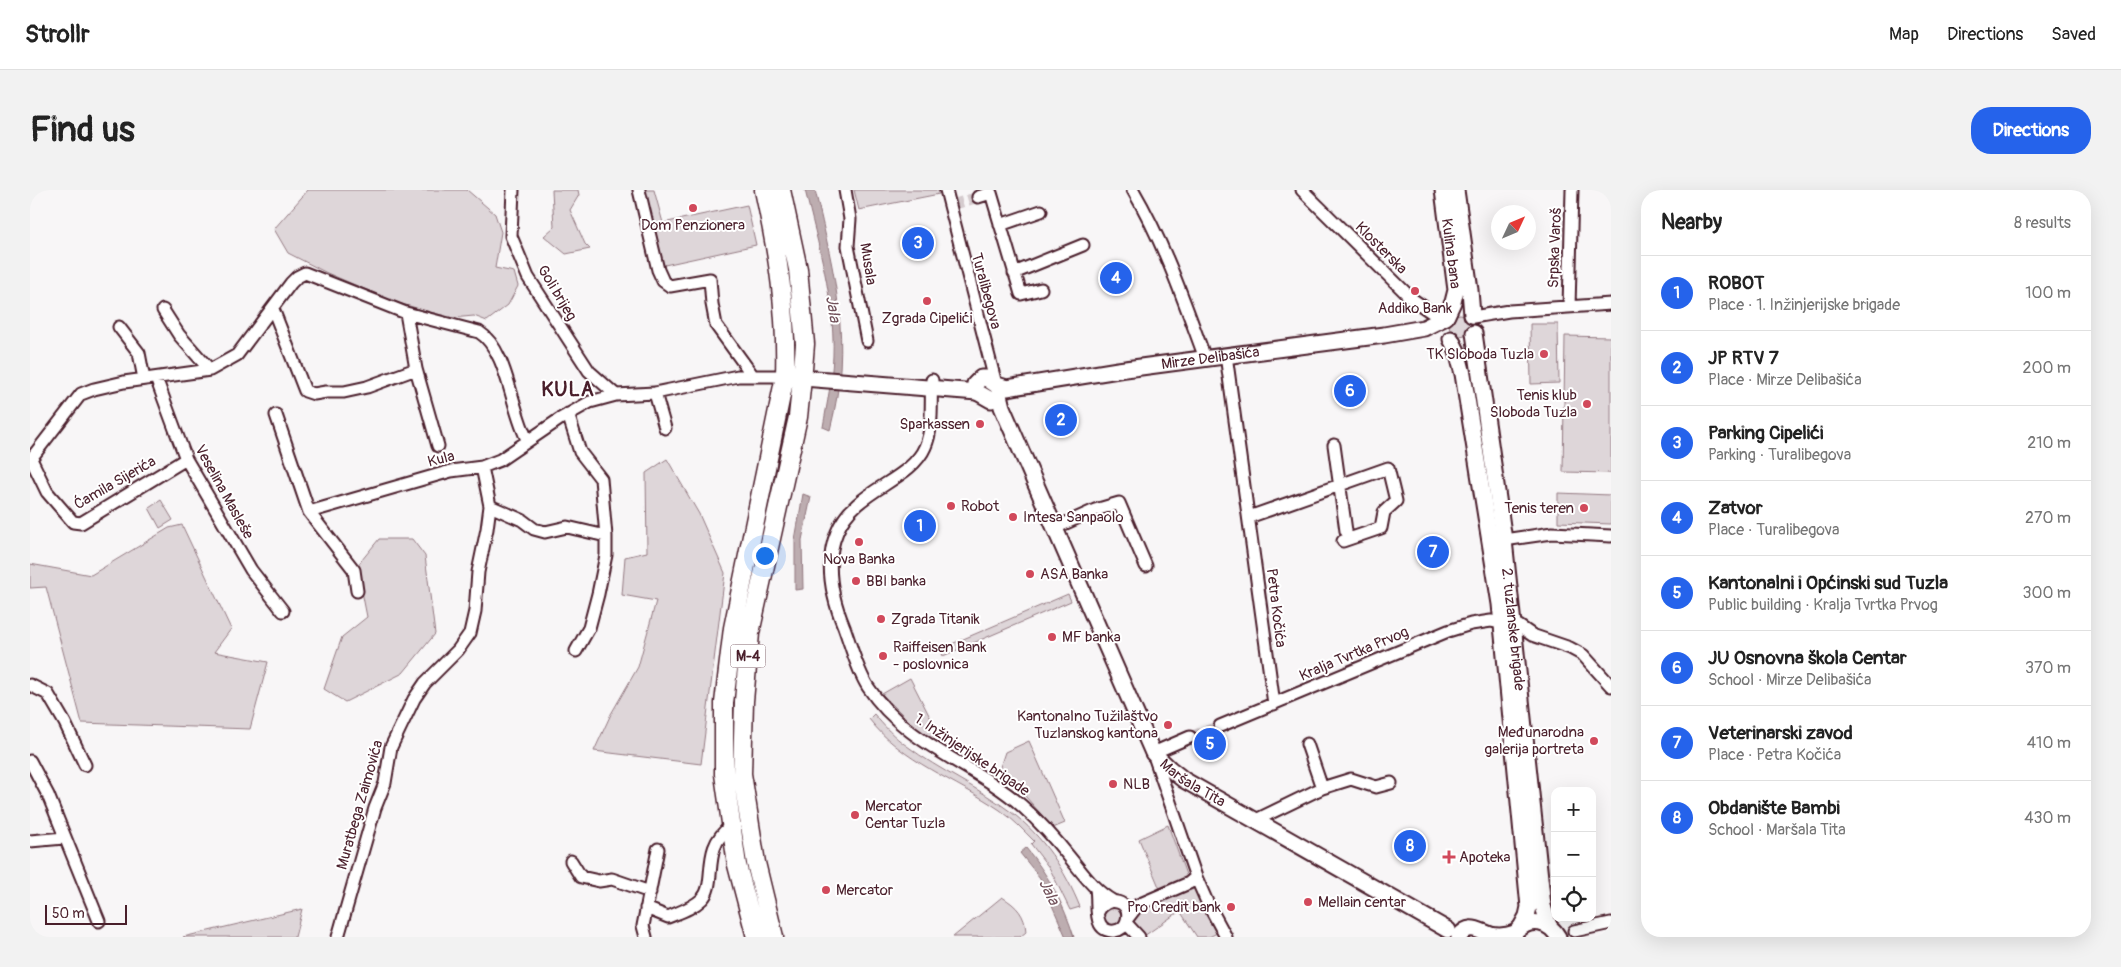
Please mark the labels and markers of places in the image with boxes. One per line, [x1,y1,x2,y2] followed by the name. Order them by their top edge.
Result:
[687,202,699,214] marker: Dom Penzionera
[641,216,745,235] place label: Dom Penzionera
[902,224,934,262] pin: 3
[1100,259,1132,297] pin: 4
[1409,285,1421,297] marker: Addiko Bank
[921,295,933,307] marker: Zgrada Cipelići
[1378,299,1453,318] place label: Addiko Bank
[882,309,973,328] place label: Zgrada Cipelići
[1426,345,1534,364] place label: TK Sloboda Tuzla
[1538,348,1550,360] marker: TK Sloboda Tuzla
[1334,372,1366,410] pin: 6
[1490,386,1577,422] place label: Tenis klub Sloboda Tuzla
[1581,398,1593,410] marker: Tenis klub Sloboda Tuzla
[1045,401,1077,439] pin: 2
[900,415,970,434] place label: Sparkassen
[974,418,986,430] marker: Sparkassen
[961,497,1000,516] place label: Robot
[1504,499,1574,518] place label: Tenis teren
[945,500,957,512] marker: Robot
[1578,502,1590,514] marker: Tenis teren
[904,507,936,545] pin: 1
[1023,508,1123,527] place label: Intesa Sanpaolo
[1007,511,1019,523] marker: Intesa Sanpaolo
[1417,533,1449,571] pin: 7
[853,536,865,548] marker: Nova Banka
[823,550,895,569] place label: Nova Banka
[1040,565,1108,584] place label: ASA Banka
[1024,568,1036,580] marker: ASA Banka
[866,572,926,591] place label: BBI banka
[850,575,862,587] marker: BBI banka
[891,610,980,629] place label: Zgrada Titanik
[875,613,887,625] marker: Zgrada Titanik
[1062,628,1121,647] place label: MF banka
[1046,631,1058,643] marker: MF banka
[893,638,987,674] place label: Raiffeisen Bank - poslovnica
[877,650,889,662] marker: Raiffeisen Bank - poslovnica
[1017,707,1158,743] place label: Kantonalno Tužilaštvo Tuzlanskog kantona
[1162,719,1174,731] marker: Kantonalno Tužilaštvo Tuzlanskog kantona
[1485,723,1584,759] place label: Međunarodna galerija portreta
[1194,725,1226,763] pin: 5
[1588,735,1600,747] marker: Međunarodna galerija portreta
[1123,775,1150,794] place label: NLB
[1107,778,1119,790] marker: NLB
[865,797,945,833] place label: Mercator Centar Tuzla
[849,809,861,821] marker: Mercator Centar Tuzla
[1394,827,1426,865] pin: 8
[1459,848,1511,867] place label: Apoteka
[1443,851,1455,863] marker: Apoteka
[836,881,894,900] place label: Mercator
[820,884,832,896] marker: Mercator
[1318,893,1407,912] place label: Mellain centar
[1302,896,1314,908] marker: Mellain centar
[1127,898,1222,917] place label: Pro Credit bank
[1225,901,1237,913] marker: Pro Credit bank

